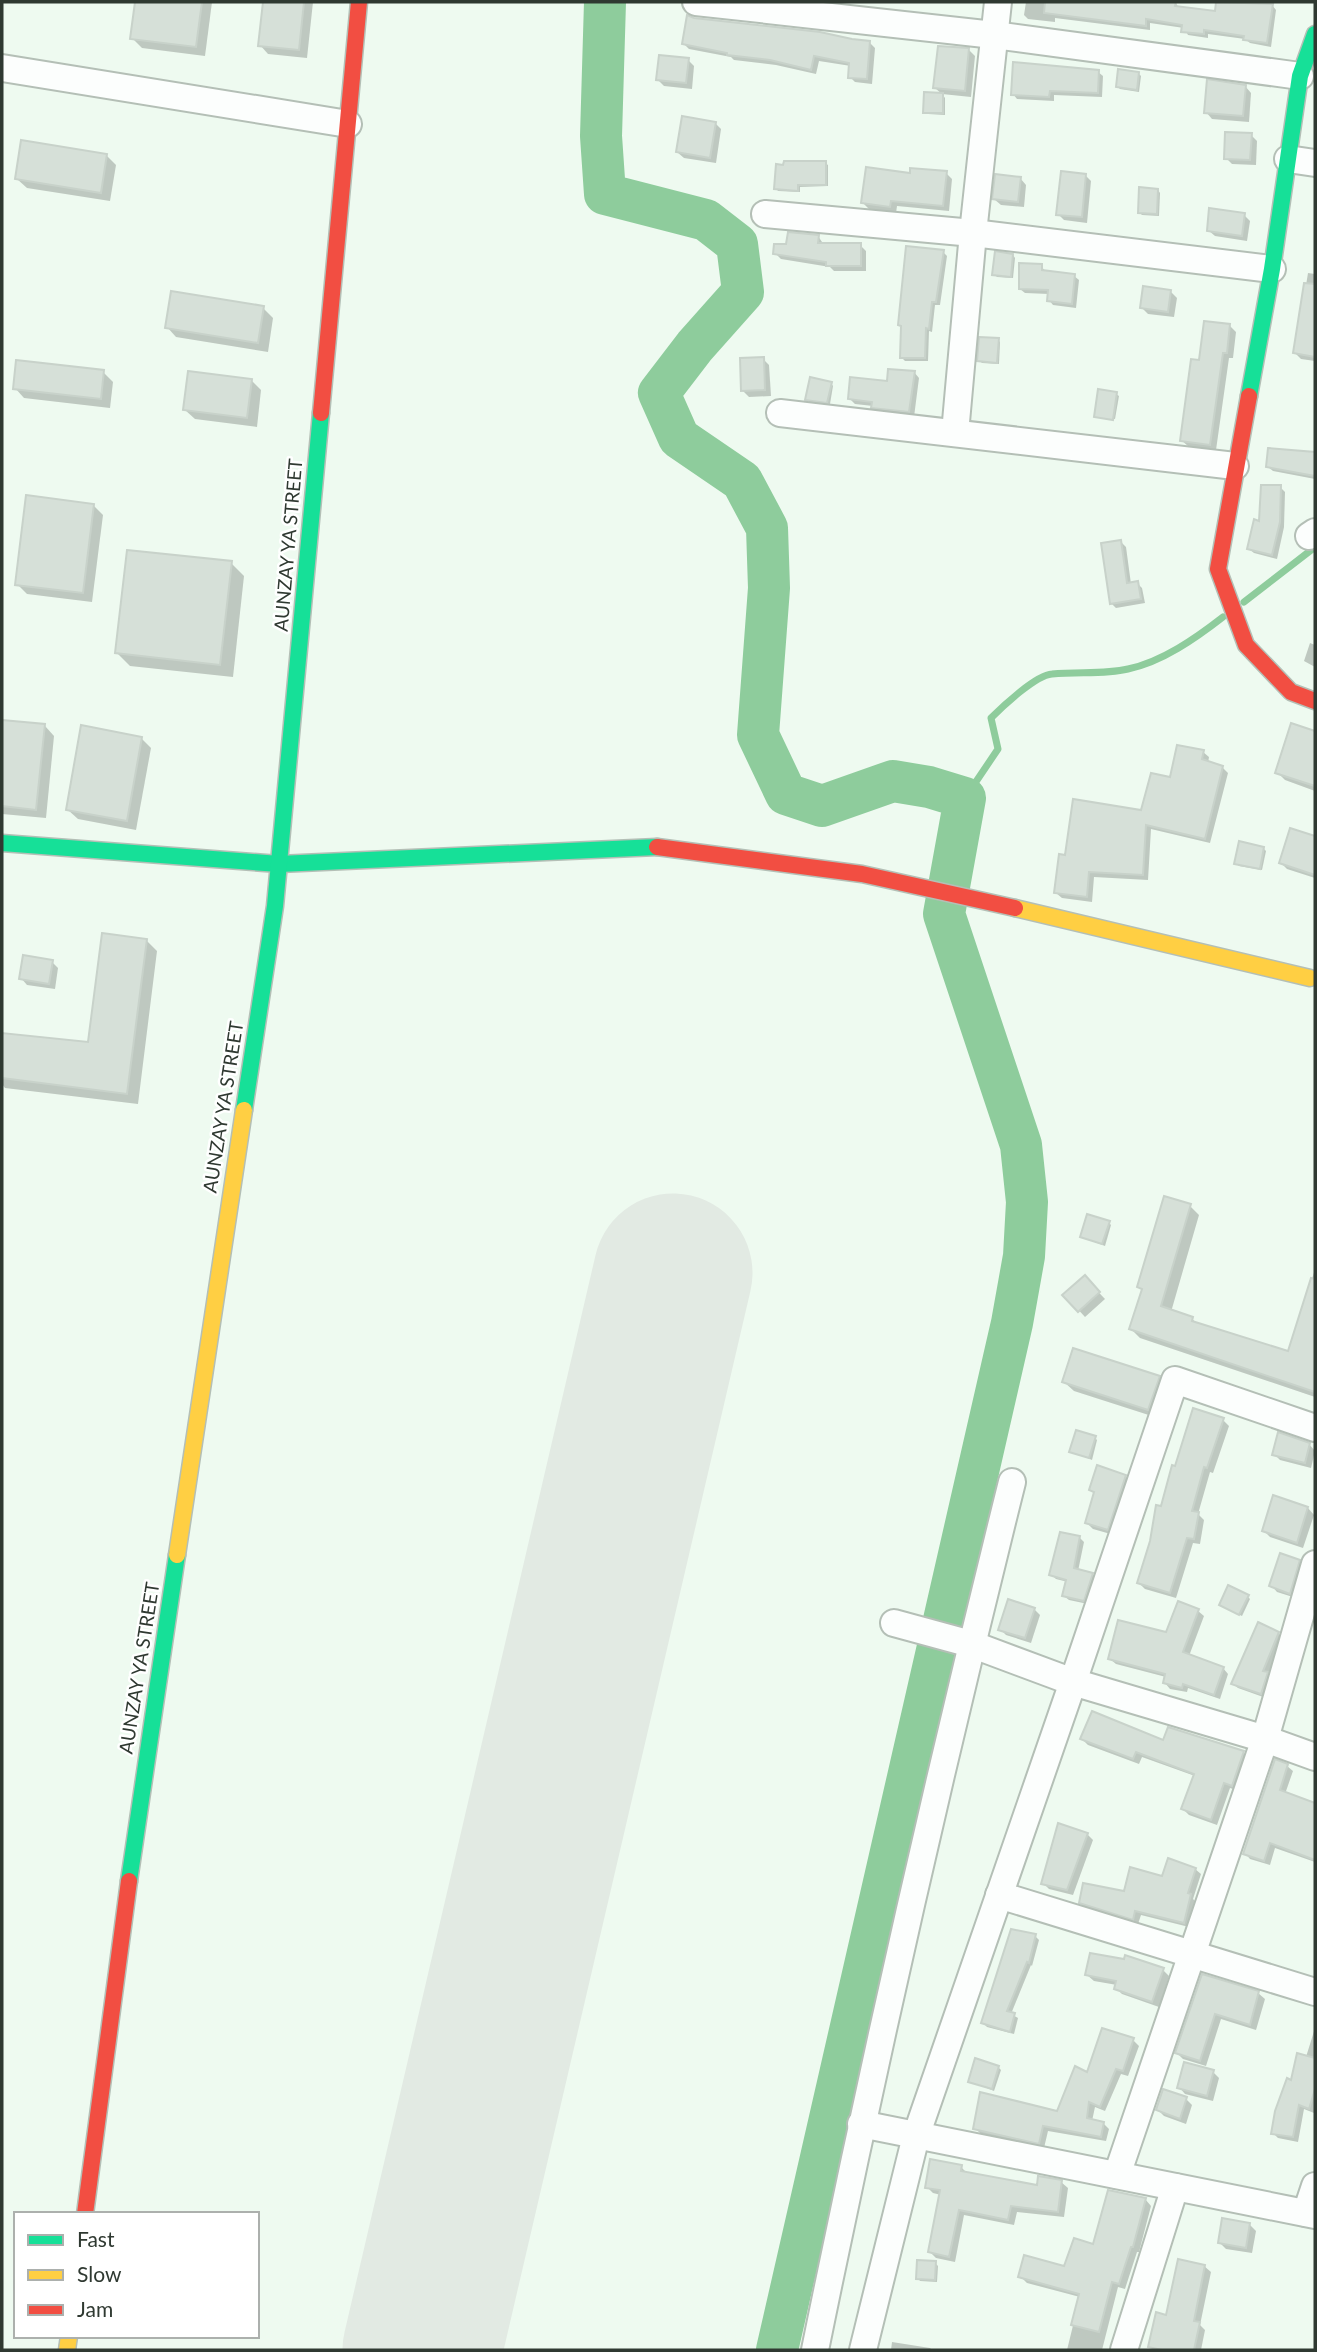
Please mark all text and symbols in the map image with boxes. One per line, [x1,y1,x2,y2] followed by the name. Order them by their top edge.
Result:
[268,458,307,632] street label: AUNZAY YA STREET
[198,1019,247,1194] street label: AUNZAY YA STREET
[114,1580,163,1755] street label: AUNZAY YA STREET
[14,2212,259,2338] legend
[77,2226,115,2251] text: Fast
[77,2261,122,2286] text: Slow
[77,2296,113,2321] text: Jam

